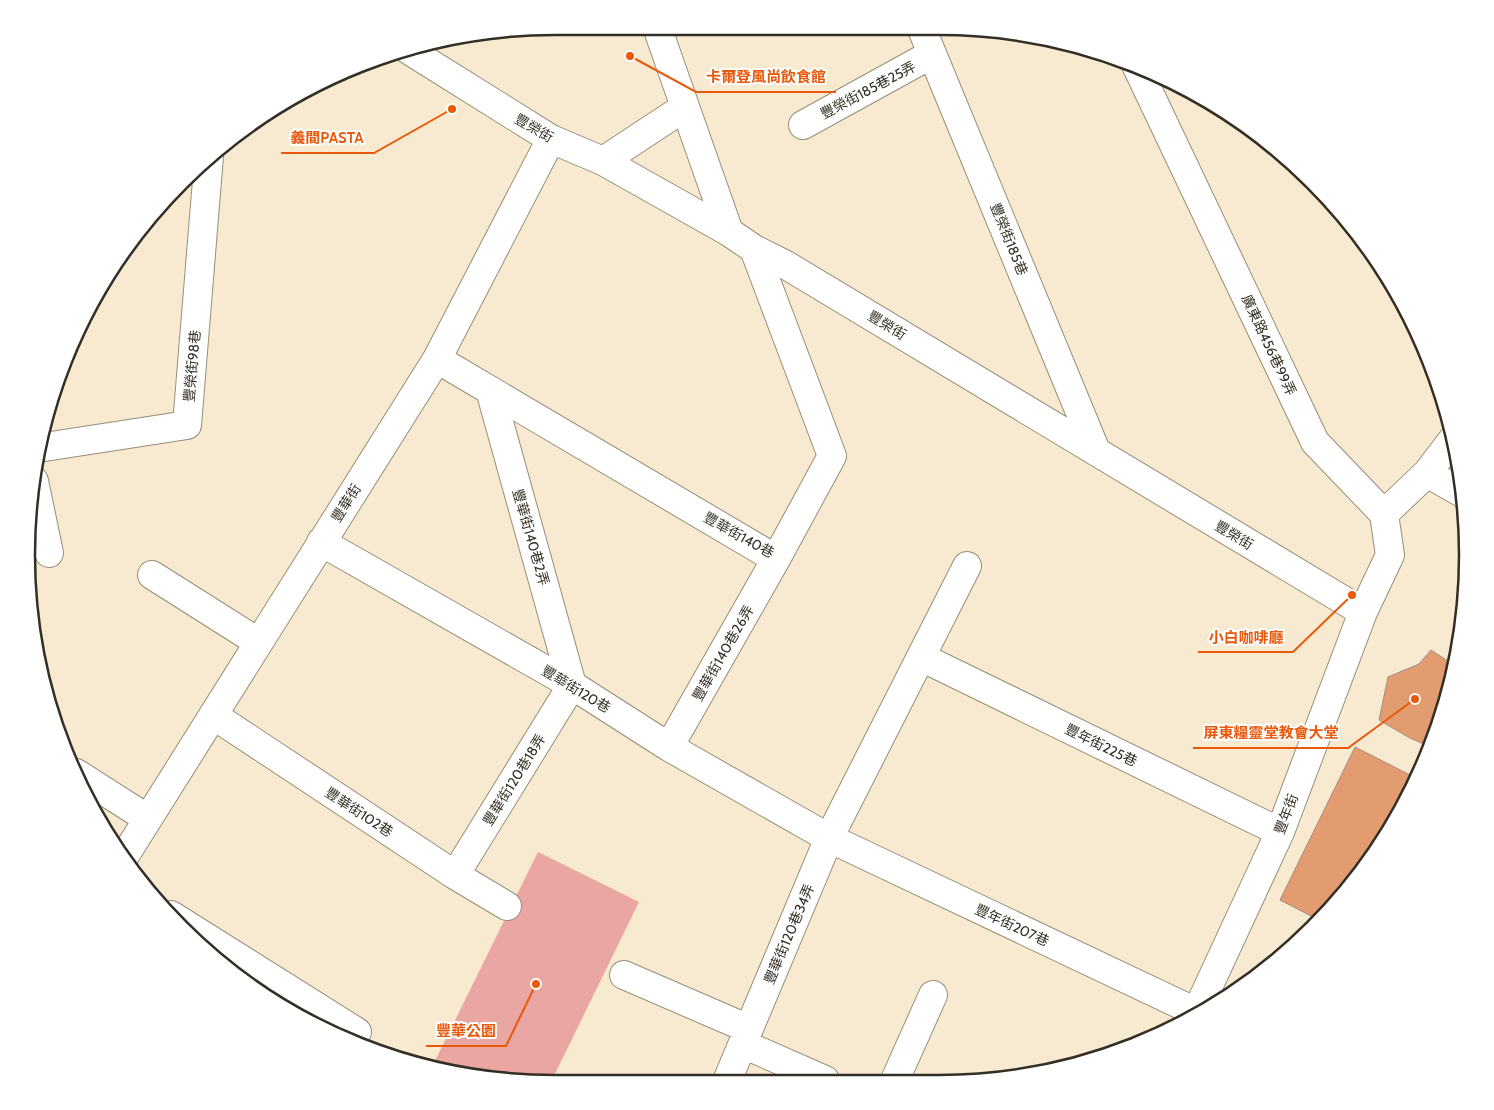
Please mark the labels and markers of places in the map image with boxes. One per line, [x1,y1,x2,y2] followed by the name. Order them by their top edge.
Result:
[696,62,836,92] callout: 卡爾登風尚飲食館
[281,123,374,153] callout: 義間PASTA
[1198,622,1293,652] callout: 小白咖啡廳
[1193,718,1348,748] callout: 屏東糧靈堂教會大堂
[426,1016,506,1046] callout: 豐華公園

